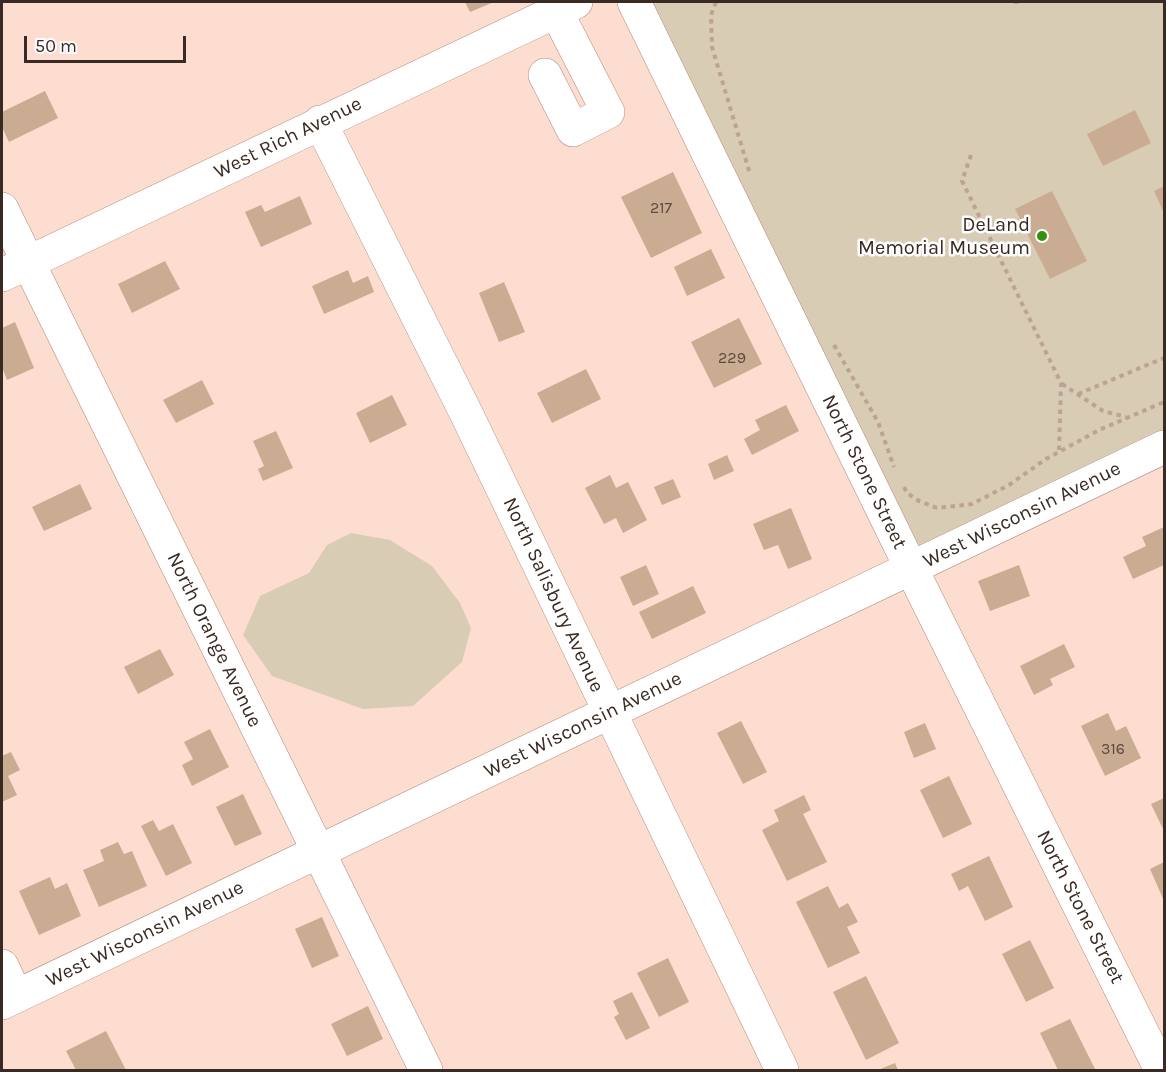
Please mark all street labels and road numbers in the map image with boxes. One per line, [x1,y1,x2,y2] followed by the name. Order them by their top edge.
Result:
[210,92,366,184] street label: West Rich Avenue
[816,391,912,553] street label: North Stone Street
[919,457,1125,573] street label: West Wisconsin Avenue
[497,494,609,696] street label: North Salisbury Avenue
[161,549,267,731] street label: North Orange Avenue
[480,667,686,783] street label: West Wisconsin Avenue
[1031,826,1129,988] street label: North Stone Street
[42,876,248,992] street label: West Wisconsin Avenue

